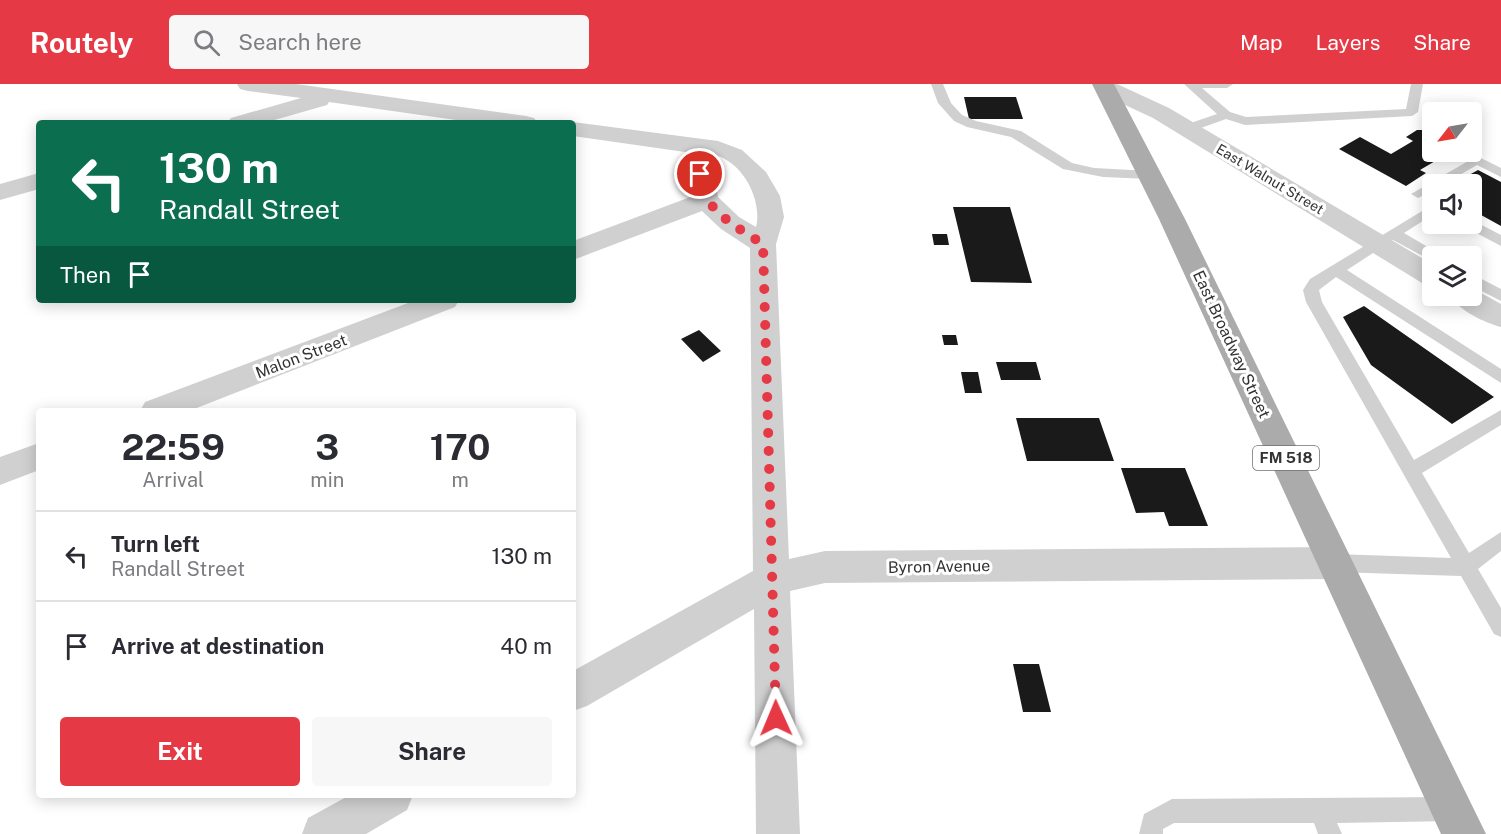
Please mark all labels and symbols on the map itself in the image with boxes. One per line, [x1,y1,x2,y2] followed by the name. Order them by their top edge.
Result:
[1422,102,1482,162] north arrow
[1213,141,1327,217] street label: East Walnut Street
[674,148,725,199] pin
[1189,267,1274,421] street label: East Broadway Street
[253,330,350,383] street label: Malon Street
[1253,446,1319,470] road number: FM 518
[888,556,990,577] street label: Byron Avenue
[744,686,808,750] position arrow

